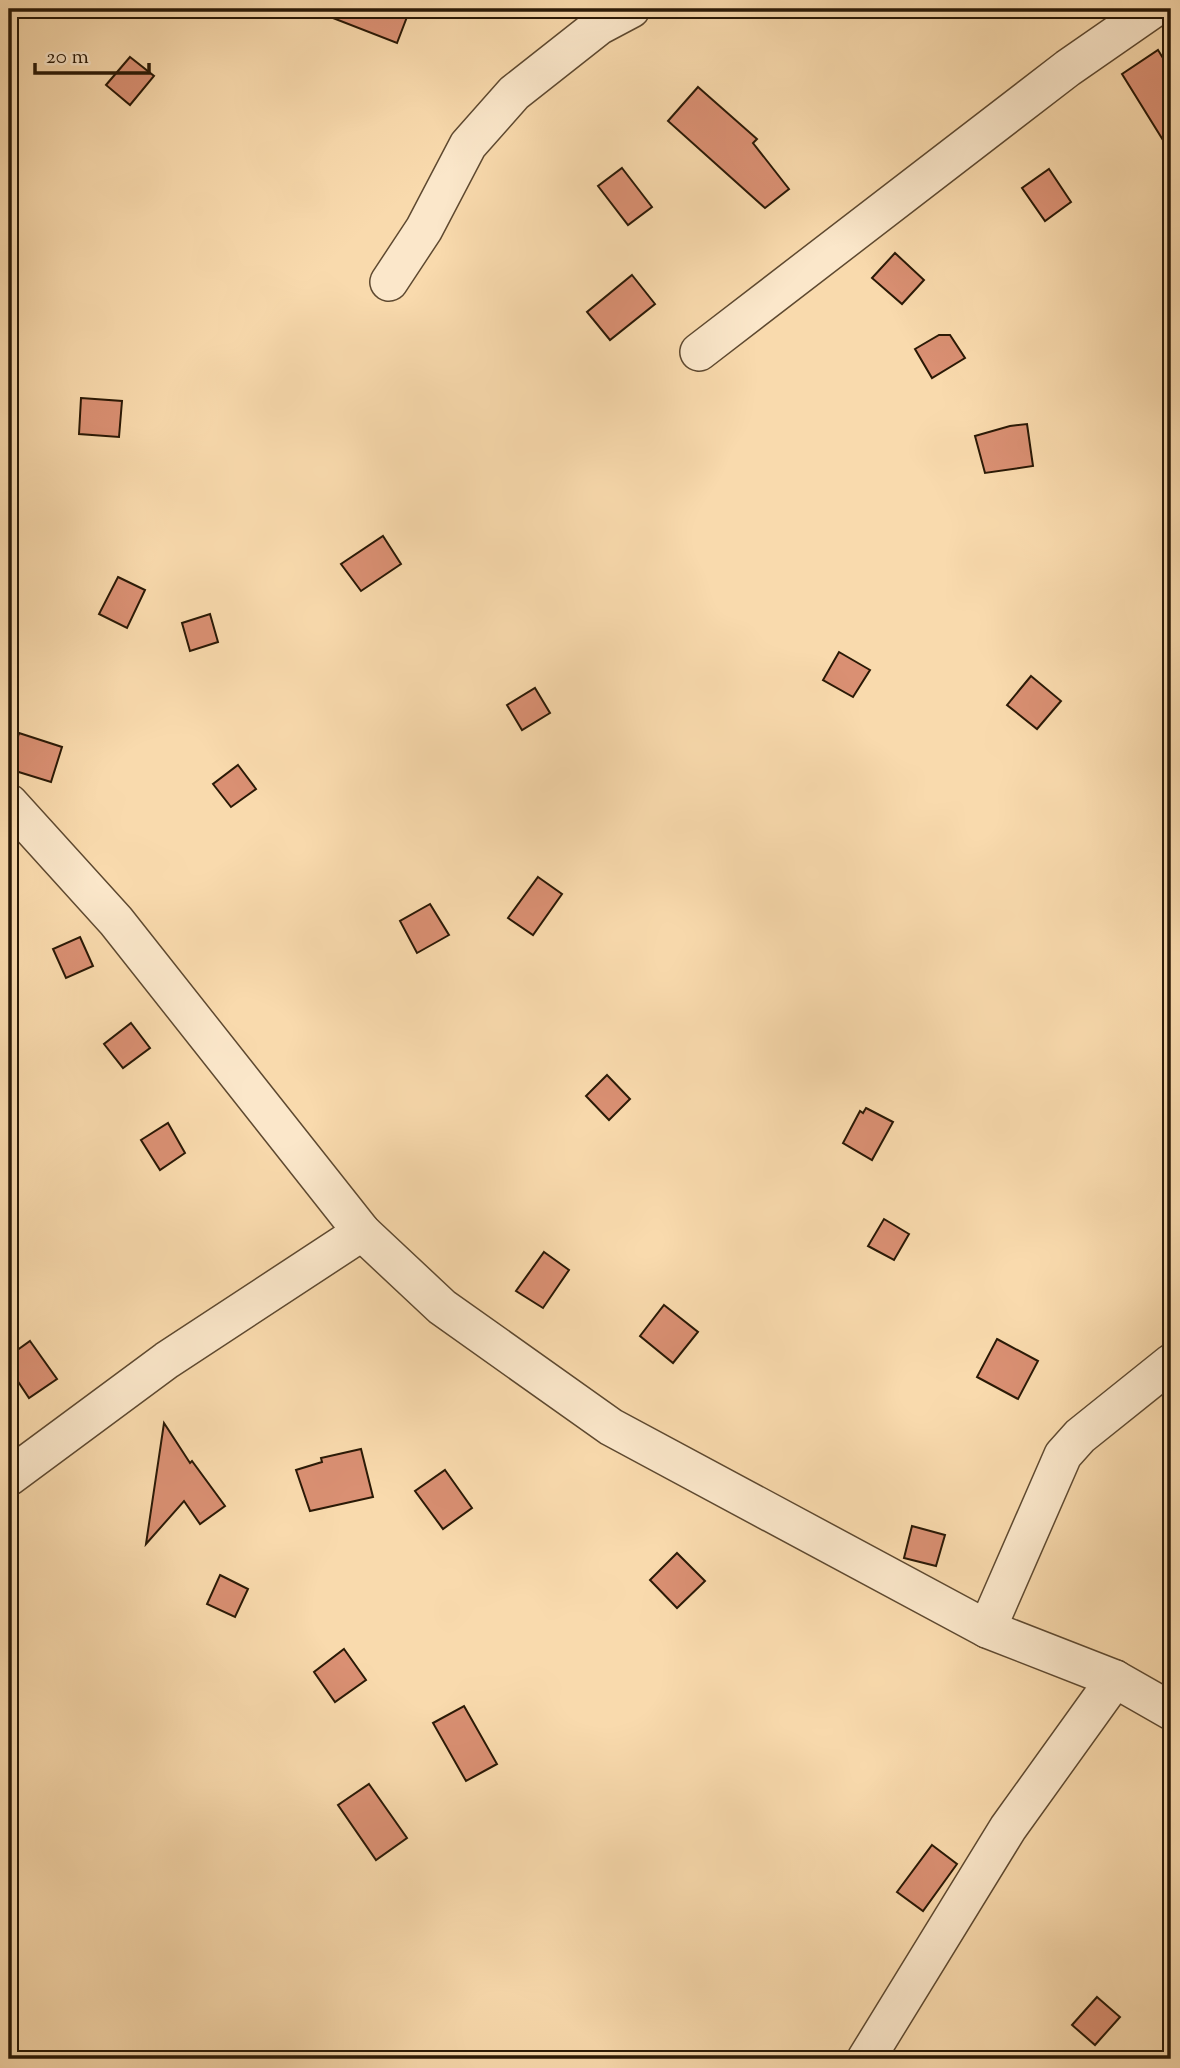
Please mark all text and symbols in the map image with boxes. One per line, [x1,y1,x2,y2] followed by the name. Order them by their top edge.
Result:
[35,32,149,76] scale bar
[46,43,89,73] text: 20 m

